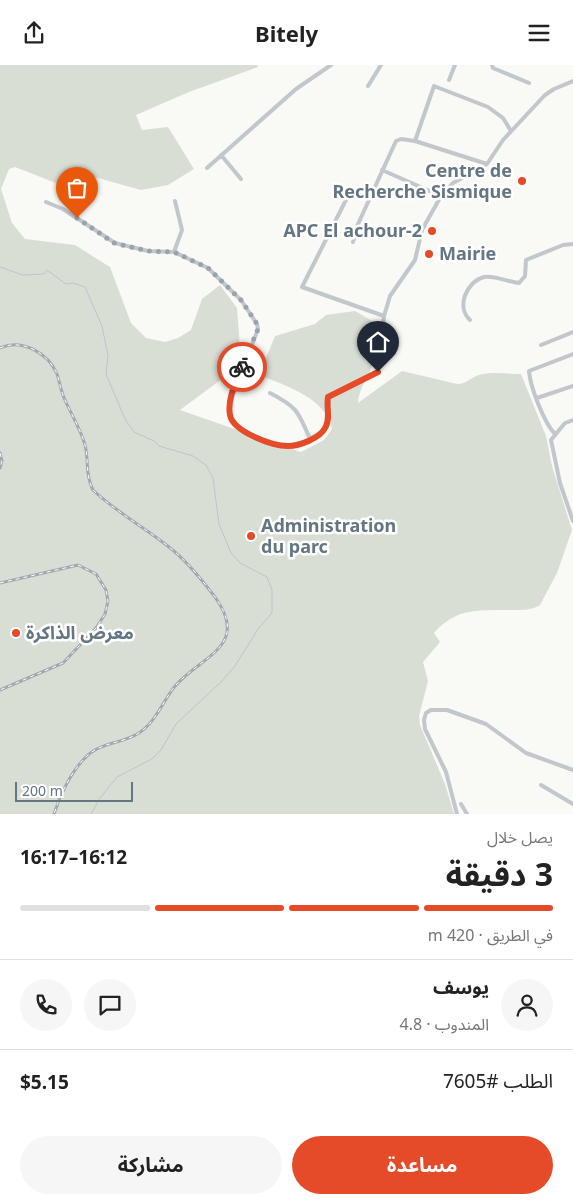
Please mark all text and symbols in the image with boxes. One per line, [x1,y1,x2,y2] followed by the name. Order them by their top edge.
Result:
[255,18,318,48] text: Bitely
[20,19,48,47] icon: share
[525,19,553,47] icon: menu
[333,158,512,203] place label: Centre de Recherche Sismique
[56,167,98,218] pin
[63,174,91,202] icon: bag
[516,175,528,187] marker: Centre de Recherche Sismique
[283,218,422,242] place label: APC El achour-2
[426,225,438,237] marker: APC El achour-2
[439,241,496,265] place label: Mairie
[423,248,435,260] marker: Mairie
[357,321,399,372] pin
[364,328,392,356] icon: home
[217,342,267,392] courier
[228,353,256,381] icon: bike
[261,513,396,558] place label: Administration du parc
[245,530,257,542] marker: Administration du parc
[26,620,134,644] place label: معرض الذاكرة
[10,627,22,639] marker: معرض الذاكرة
[15,779,132,802] scale bar
[22,781,63,800] text: 200 m
[487,826,553,848] text: يصل خلال
[20,844,127,870] text: 16:12–16:17
[446,852,553,895] text: 3 دقيقة
[428,924,553,946] text: في الطريق · 420 m
[433,974,489,1000] text: يوسف
[20,979,72,1031] button: phone
[84,979,136,1031] button: chat
[501,979,553,1031] button: person
[400,1013,489,1035] text: المندوب · 4.8
[443,1068,553,1094] text: الطلب #7605
[20,1069,69,1095] text: $5.15
[20,1136,282,1194] button: مشاركة
[292,1136,553,1194] button: مساعدة

